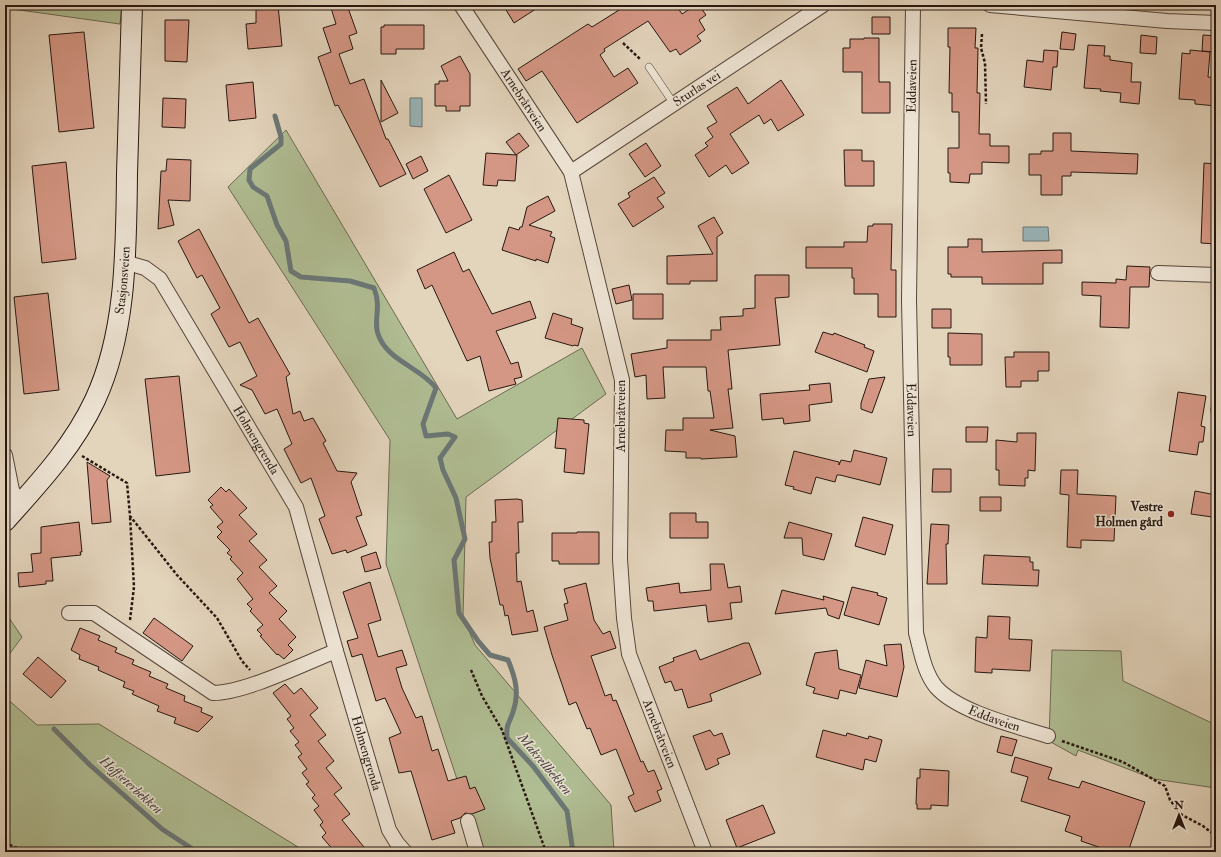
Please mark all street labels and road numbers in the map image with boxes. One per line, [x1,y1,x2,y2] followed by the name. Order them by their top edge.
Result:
[904,59,920,113] street label: Eddaveien
[497,65,550,135] street label: Arnebråtveien
[670,67,724,110] street label: Sturlas vei
[112,246,134,315] street label: Stasjonsveien
[613,379,629,453] street label: Arnebråtveien
[903,383,920,437] street label: Eddaveien
[229,403,283,478] street label: Holmengrenda
[639,696,680,771] street label: Arnebråtveien
[966,702,1022,735] street label: Eddaveien
[348,714,385,793] street label: Holmengrenda

